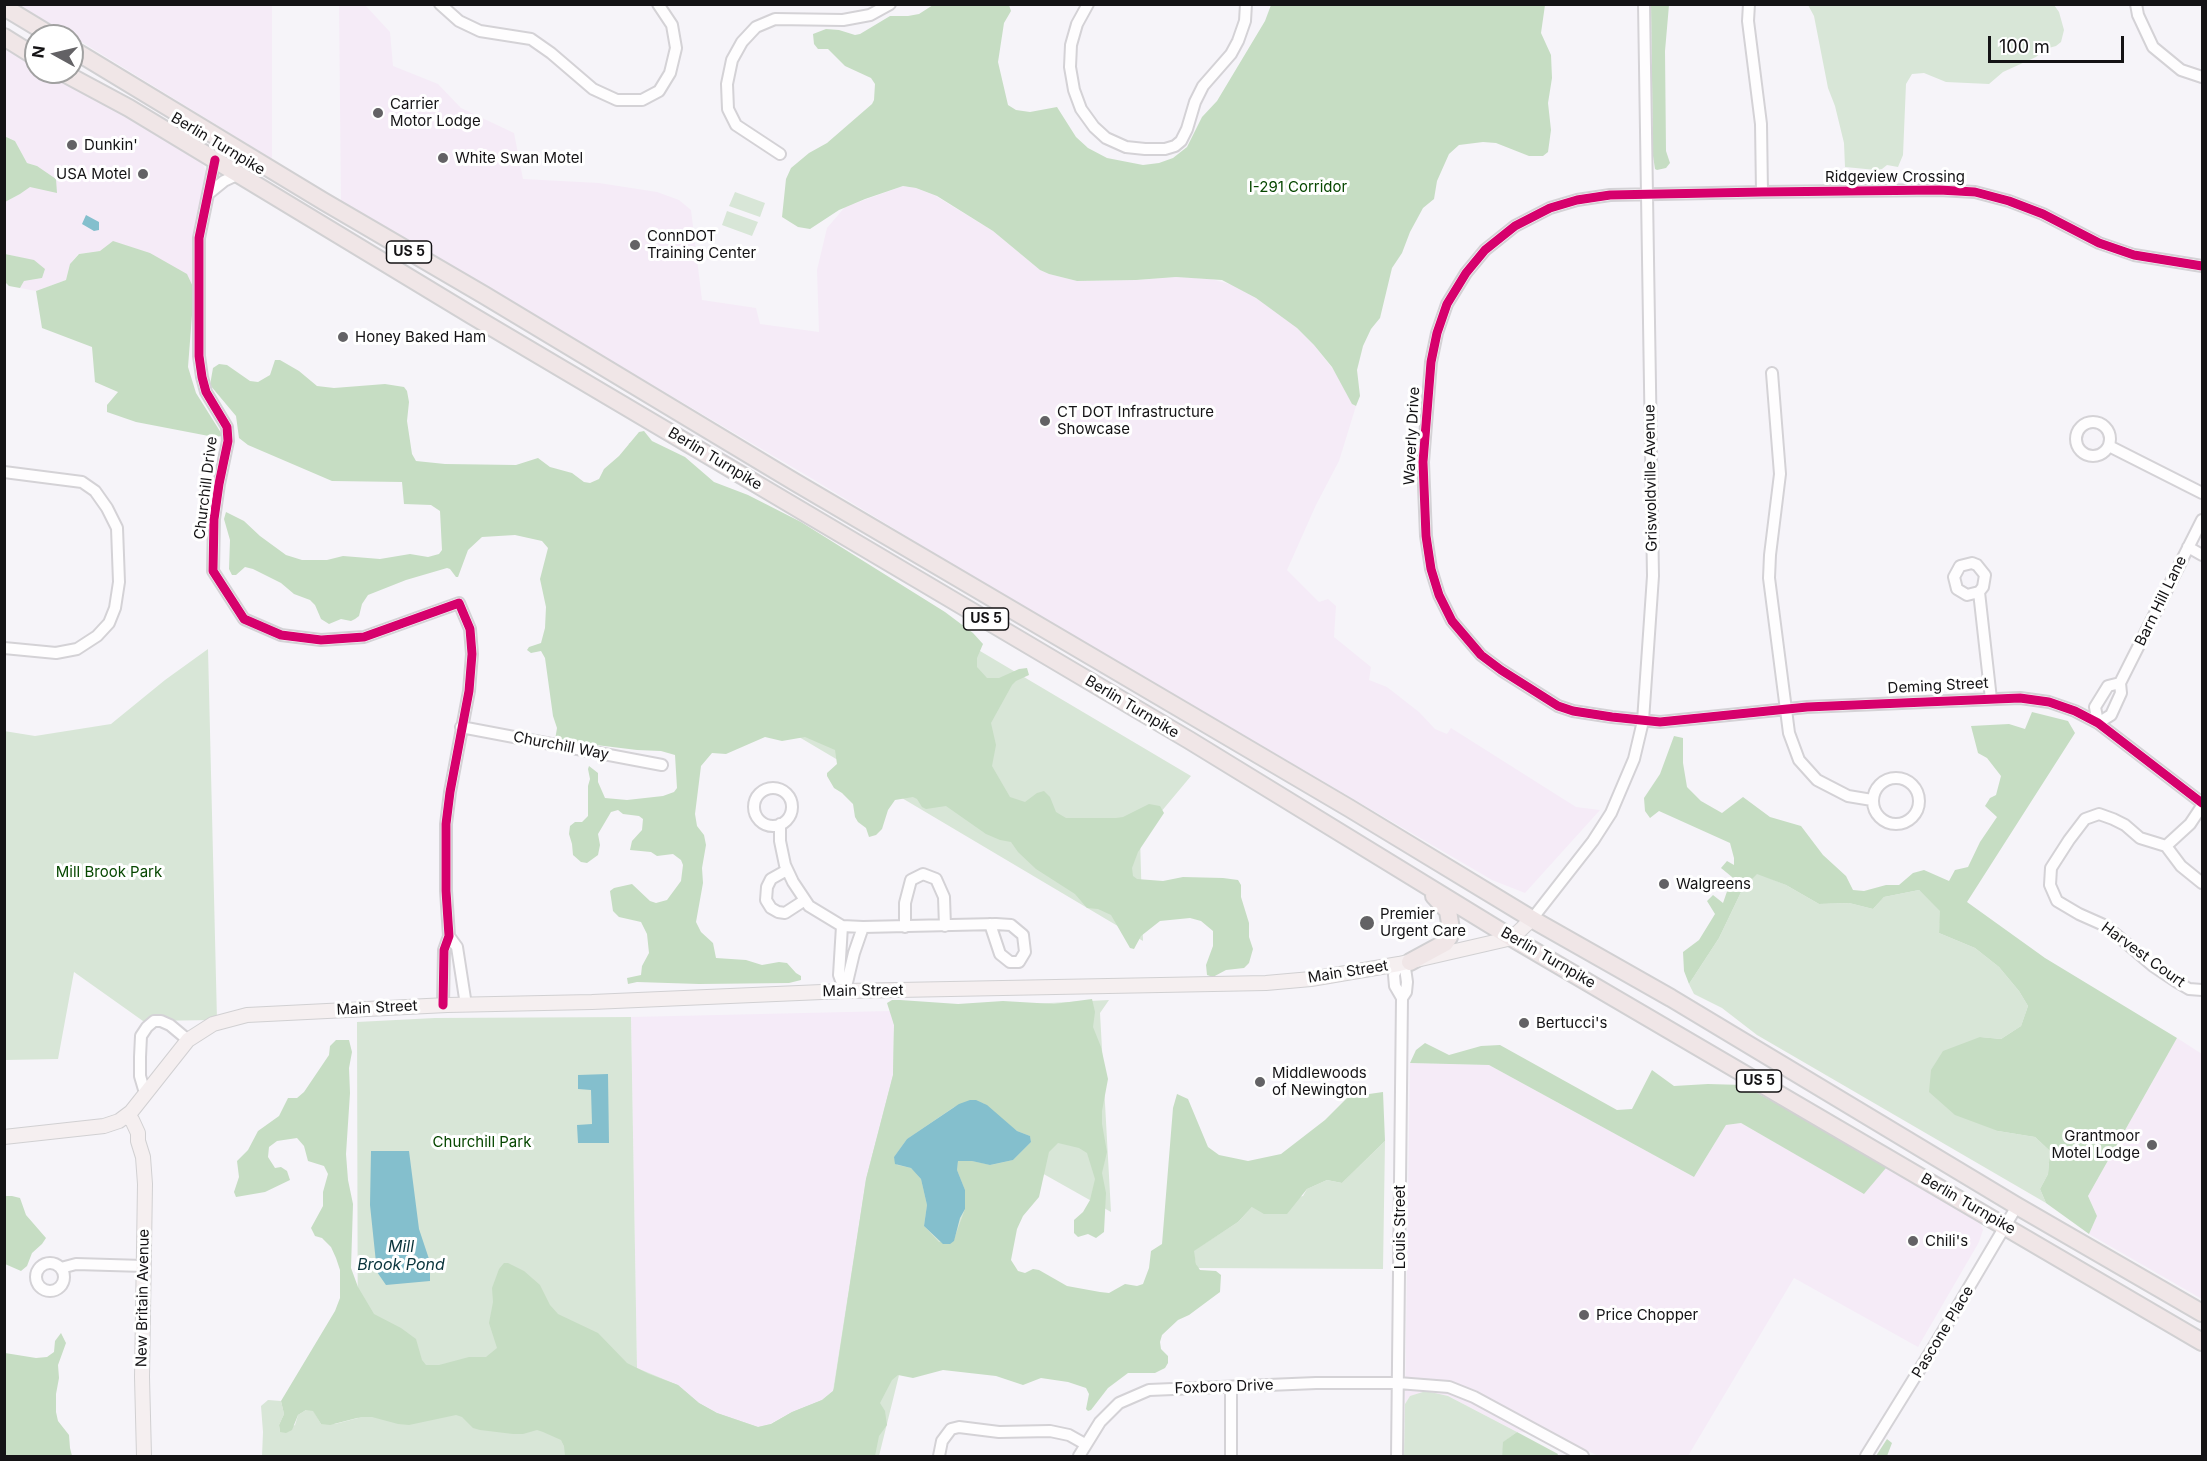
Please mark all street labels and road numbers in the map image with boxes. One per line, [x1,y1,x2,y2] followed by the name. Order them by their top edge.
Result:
[168,109,268,179] street label: Berlin Turnpike
[1825,168,1965,186] street label: Ridgeview Crossing
[386,241,432,263] road number: US 5
[1400,386,1424,486] street label: Waverly Drive
[1641,404,1661,552] street label: Griswoldville Avenue
[665,424,765,494] street label: Berlin Turnpike
[191,435,221,541] street label: Churchill Drive
[2131,553,2191,649] street label: Barn Hill Lane
[964,608,1008,630] road number: US 5
[1082,672,1182,742] street label: Berlin Turnpike
[1887,674,1989,698] street label: Deming Street
[512,728,610,764] street label: Churchill Way
[2098,919,2188,991] street label: Harvest Court
[1497,924,1599,992] street label: Berlin Turnpike
[1307,957,1389,987] street label: Main Street
[822,981,904,1001] street label: Main Street
[336,997,418,1019] street label: Main Street
[1736,1070,1782,1092] road number: US 5
[1917,1170,2019,1238] street label: Berlin Turnpike
[1391,1185,1409,1269] street label: Louis Street
[133,1229,153,1367] street label: New Britain Avenue
[1908,1283,1978,1381] street label: Pascone Place
[1174,1376,1274,1398] street label: Foxboro Drive

